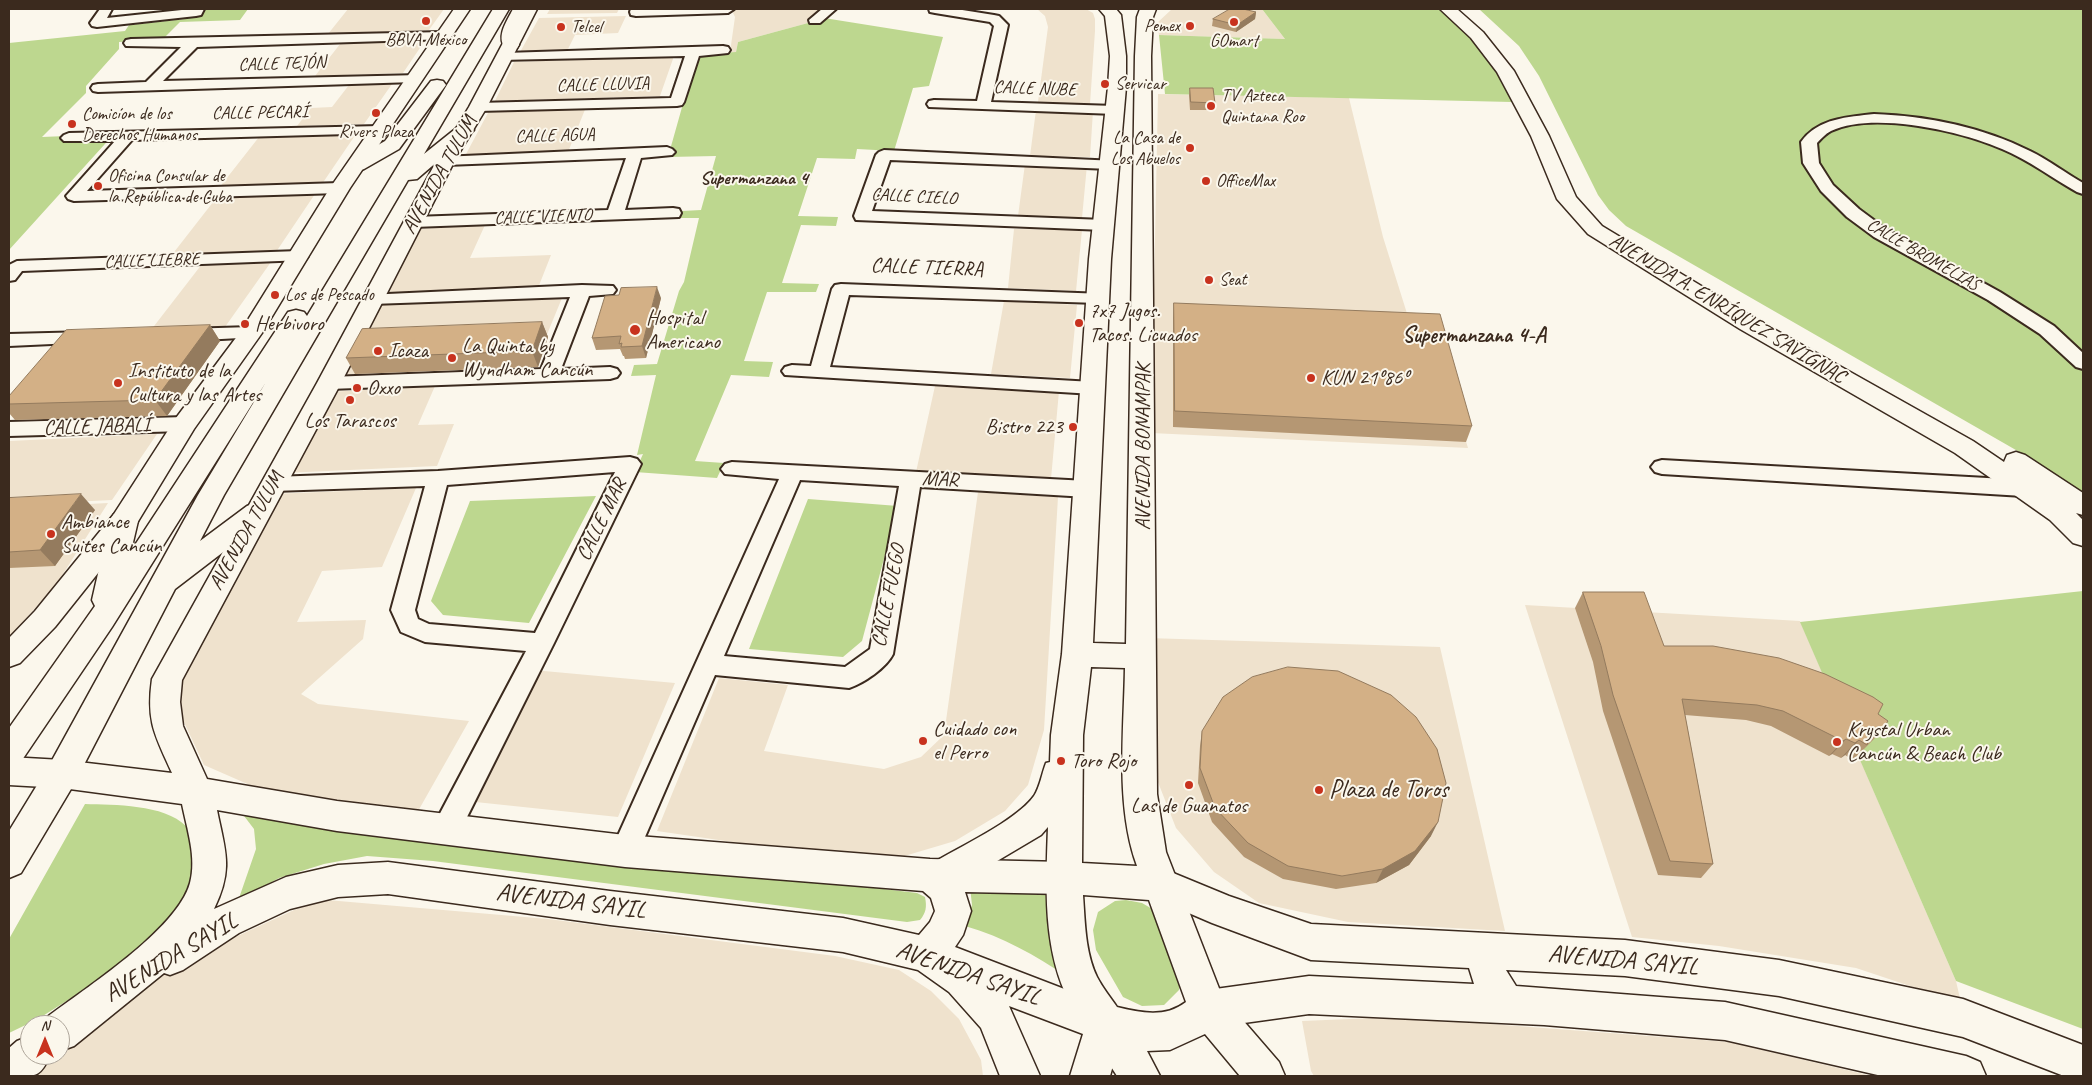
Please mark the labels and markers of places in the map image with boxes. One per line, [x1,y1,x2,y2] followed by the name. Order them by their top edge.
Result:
[420,15,432,27] marker: BBVA México
[1144,15,1180,37] place label: Pemex
[571,16,602,38] place label: Telcel
[1228,16,1240,28] marker: GOmart
[1184,20,1196,32] marker: Pemex
[555,21,567,33] marker: Telcel
[386,29,466,51] place label: BBVA México
[1210,30,1258,52] place label: GOmart
[1115,73,1166,95] place label: Servicar
[1099,78,1111,90] marker: Servicar
[1221,85,1304,128] place label: TV Azteca Quintana Roo
[1205,100,1217,112] marker: TV Azteca Quintana Roo
[82,103,197,146] place label: Comicíon de los Derechos Humanos
[370,107,382,119] marker: Rivers Plaza
[66,118,78,130] marker: Comicíon de los Derechos Humanos
[339,121,413,143] place label: Rivers Plaza
[1111,127,1180,170] place label: La Casa de Los Abuelos
[1184,142,1196,154] marker: La Casa de Los Abuelos
[108,165,232,208] place label: Oficina Consular de la República de Cuba
[1216,170,1275,192] place label: OfficeMax
[1200,175,1212,187] marker: OfficeMax
[92,180,104,192] marker: Oficina Consular de la República de Cuba
[1219,269,1246,291] place label: Seat
[1203,274,1215,286] marker: Seat
[285,284,374,306] place label: Los de Pescado
[269,289,281,301] marker: Los de Pescado
[1089,298,1197,348] place label: 7x7 Jugos. Tacos. Licuados
[646,305,720,355] place label: Hospital Americano
[255,311,324,337] place label: Herbivoro
[1073,317,1085,329] marker: 7x7 Jugos. Tacos. Licuados
[239,318,251,330] marker: Herbivoro
[628,323,642,337] marker: Hospital Americano
[462,333,592,383] place label: La Quinta by Wyndham Cancún
[388,338,428,364] place label: Icaza
[372,345,384,357] marker: Icaza
[446,352,458,364] marker: La Quinta by Wyndham Cancún
[128,358,261,408] place label: Instituto de la Cultura y las Artes
[1321,365,1408,391] place label: KUN 21º86º
[1305,372,1317,384] marker: KUN 21º86º
[367,375,400,401] place label: Oxxo
[112,377,124,389] marker: Instituto de la Cultura y las Artes
[351,382,363,394] marker: Oxxo
[344,394,356,406] marker: Los Tarascos
[304,408,396,434] place label: Los Tarascos
[985,414,1063,440] place label: Bistro 223
[1067,421,1079,433] marker: Bistro 223
[61,509,162,559] place label: Ambiance Suites Cancún
[45,528,57,540] marker: Ambiance Suites Cancún
[933,716,1016,766] place label: Cuidado con el Perro
[1847,717,2001,767] place label: Krystal Urban Cancún & Beach Club
[917,735,929,747] marker: Cuidado con el Perro
[1831,736,1843,748] marker: Krystal Urban Cancún & Beach Club
[1071,748,1136,774] place label: Toro Rojo
[1055,755,1067,767] marker: Toro Rojo
[1329,775,1448,805] place label: Plaza de Toros
[1183,779,1195,791] marker: Las de Guanatos
[1313,784,1325,796] marker: Plaza de Toros
[1131,793,1247,819] place label: Las de Guanatos

